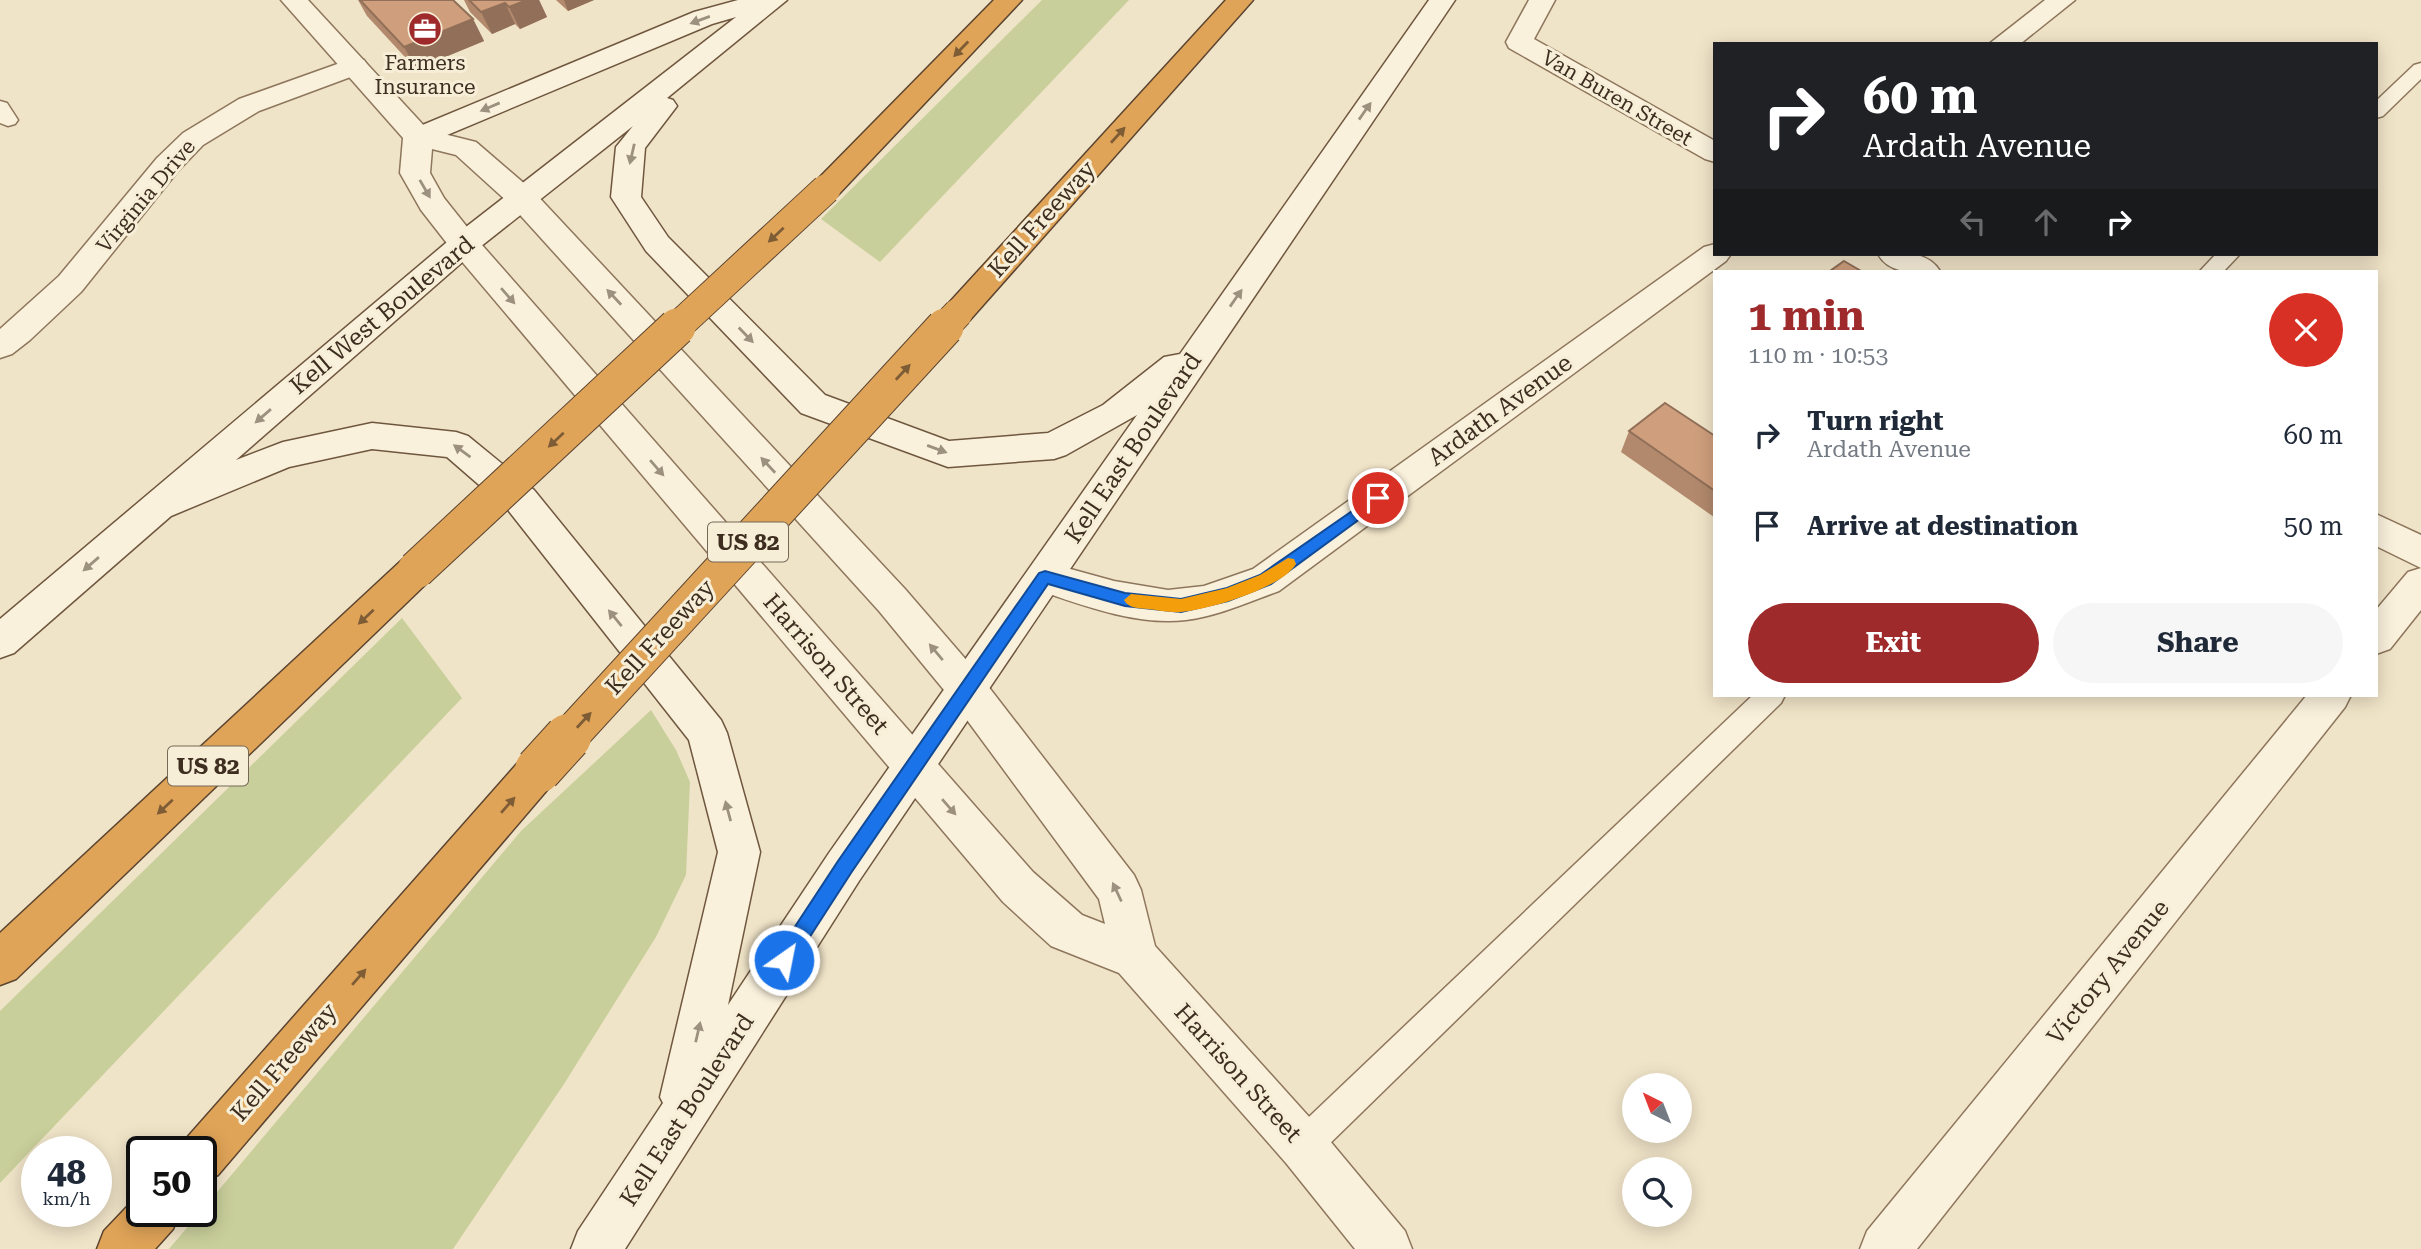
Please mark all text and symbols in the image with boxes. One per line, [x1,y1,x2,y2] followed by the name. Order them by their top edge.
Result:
[406,10,444,48] office icon: Farmers Insurance
[690,15,711,26] one-way arrow
[954,40,970,57] one-way arrow
[1538,45,1697,151] street label: Van Buren Street
[374,51,476,99] place label: Farmers Insurance
[1863,68,1978,125] text: 60 m
[1748,70,1839,161] icon: right
[479,102,500,113] one-way arrow
[1358,102,1372,120] one-way arrow
[1110,126,1126,144] one-way arrow
[1863,127,2091,165] text: Ardath Avenue
[92,135,200,257] street label: Virginia Drive
[626,144,637,166] one-way arrow
[982,154,1102,283] street label: Kell Freeway
[418,180,431,199] one-way arrow
[1954,203,1992,241] icon: left
[2027,203,2065,241] icon: ahead
[2100,203,2138,241] icon: right
[768,227,785,243] one-way arrow
[284,230,480,400] street label: Kell West Boulevard
[500,287,515,304] one-way arrow
[606,289,622,306] one-way arrow
[1229,289,1243,307] one-way arrow
[1748,291,1865,340] text: 1 min
[2269,293,2343,367] button: close
[738,327,755,344] one-way arrow
[1748,342,1888,369] text: 110 m · 10:53
[1059,348,1207,548] street label: Kell East Boulevard
[1423,348,1577,472] street label: Ardath Avenue
[895,364,911,381] one-way arrow
[1807,406,1943,436] text: Turn right
[255,408,272,423] one-way arrow
[1748,416,1786,454] icon: right
[2284,420,2343,450] text: 60 m
[547,432,565,448] one-way arrow
[1807,436,1971,463] text: Ardath Avenue
[453,444,472,458] one-way arrow
[926,444,947,455] one-way arrow
[760,457,776,474] one-way arrow
[649,459,665,477] one-way arrow
[1348,468,1408,528] pin
[1359,479,1397,517] icon: arrive
[1748,507,1786,545] icon: arrive
[1807,511,2078,541] text: Arrive at destination
[2284,511,2343,541] text: 50 m
[708,522,788,562] road number: US 82
[82,556,99,571] one-way arrow
[600,573,721,700] street label: Kell Freeway
[757,588,895,740] street label: Harrison Street
[1748,603,2039,683] button: Exit
[2053,603,2343,683] button: Share
[358,608,375,624] one-way arrow
[608,609,623,627] one-way arrow
[929,644,944,661] one-way arrow
[576,711,592,729] one-way arrow
[168,746,248,786] road number: US 82
[500,796,516,814] one-way arrow
[157,798,174,814] one-way arrow
[941,799,956,816] one-way arrow
[722,800,732,821] one-way arrow
[1111,882,1123,902] one-way arrow
[2041,894,2175,1050] street label: Victory Avenue
[747,923,821,997] position arrow
[350,969,366,986] one-way arrow
[225,997,343,1127] street label: Kell Freeway
[1168,998,1308,1148] street label: Harrison Street
[614,1009,760,1211] street label: Kell East Boulevard
[693,1021,704,1043] one-way arrow
[1622,1073,1692,1143] north arrow
[1622,1073,1692,1227] map controls
[126,1136,217,1227] speed limit sign: 50
[47,1152,86,1193] text: 48
[1622,1157,1692,1227] button: search
[42,1188,91,1209] text: km/h

